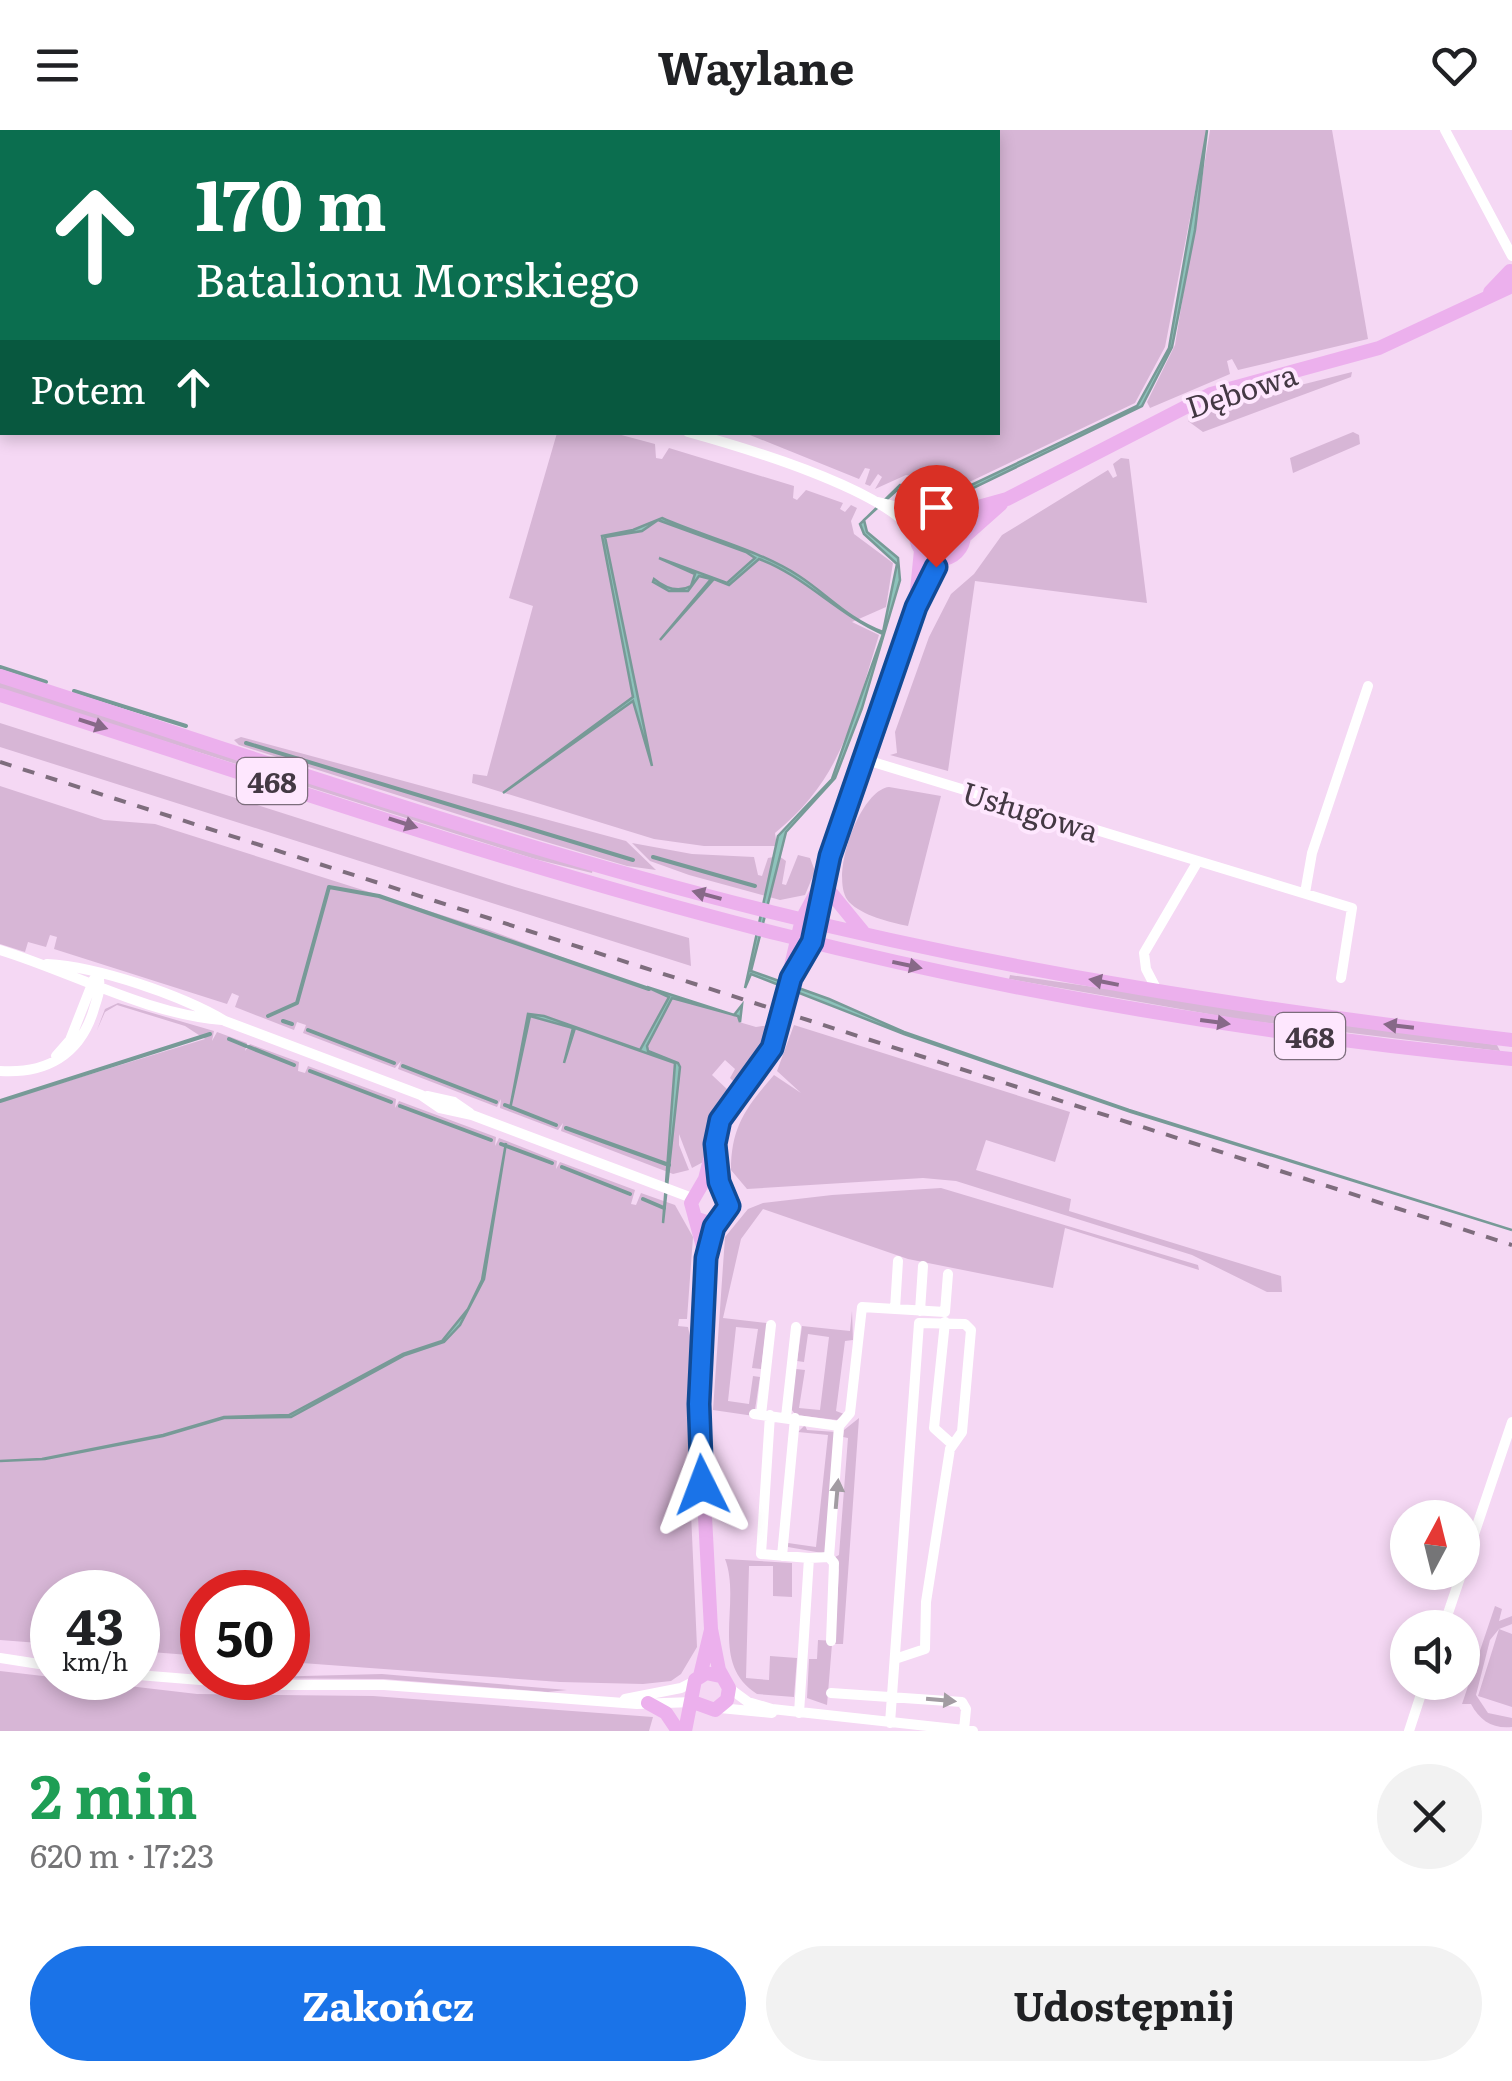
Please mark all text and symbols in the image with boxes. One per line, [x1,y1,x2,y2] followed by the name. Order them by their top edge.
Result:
[658,32,854,99] text: Waylane
[30,38,85,93] icon: menu
[1427,38,1482,93] icon: heart
[195,149,387,253] text: 170 m
[30,170,160,300] icon: ahead
[195,244,640,311] text: Batalionu Morskiego
[1180,350,1303,428] street label: Dębowa
[30,359,146,416] text: Potem
[166,360,221,415] icon: ahead
[894,465,979,568] pin
[909,480,964,535] icon: arrive
[78,717,109,732] one-way arrow
[237,758,307,804] road number: 468
[957,768,1105,852] street label: Usługowa
[388,816,418,831] one-way arrow
[691,887,722,903] one-way arrow
[891,957,922,973] one-way arrow
[1088,974,1119,990] one-way arrow
[1275,1013,1345,1059] road number: 468
[1200,1015,1231,1031] one-way arrow
[1382,1018,1414,1034] one-way arrow
[650,1433,754,1537] position arrow
[829,1478,845,1510] one-way arrow
[1390,1500,1480,1590] north arrow
[1390,1500,1480,1700] map controls
[180,1570,310,1700] speed limit sign: 50
[66,1586,124,1660] text: 43
[1390,1610,1480,1700] button: sound
[62,1642,128,1679] text: km/h
[926,1692,958,1708] one-way arrow
[30,1748,198,1837] text: 2 min
[1377,1764,1482,1869] button: close
[30,1830,214,1878] text: 620 m · 17:23
[30,1946,746,2061] button: Zakończ
[766,1946,1482,2061] button: Udostępnij

